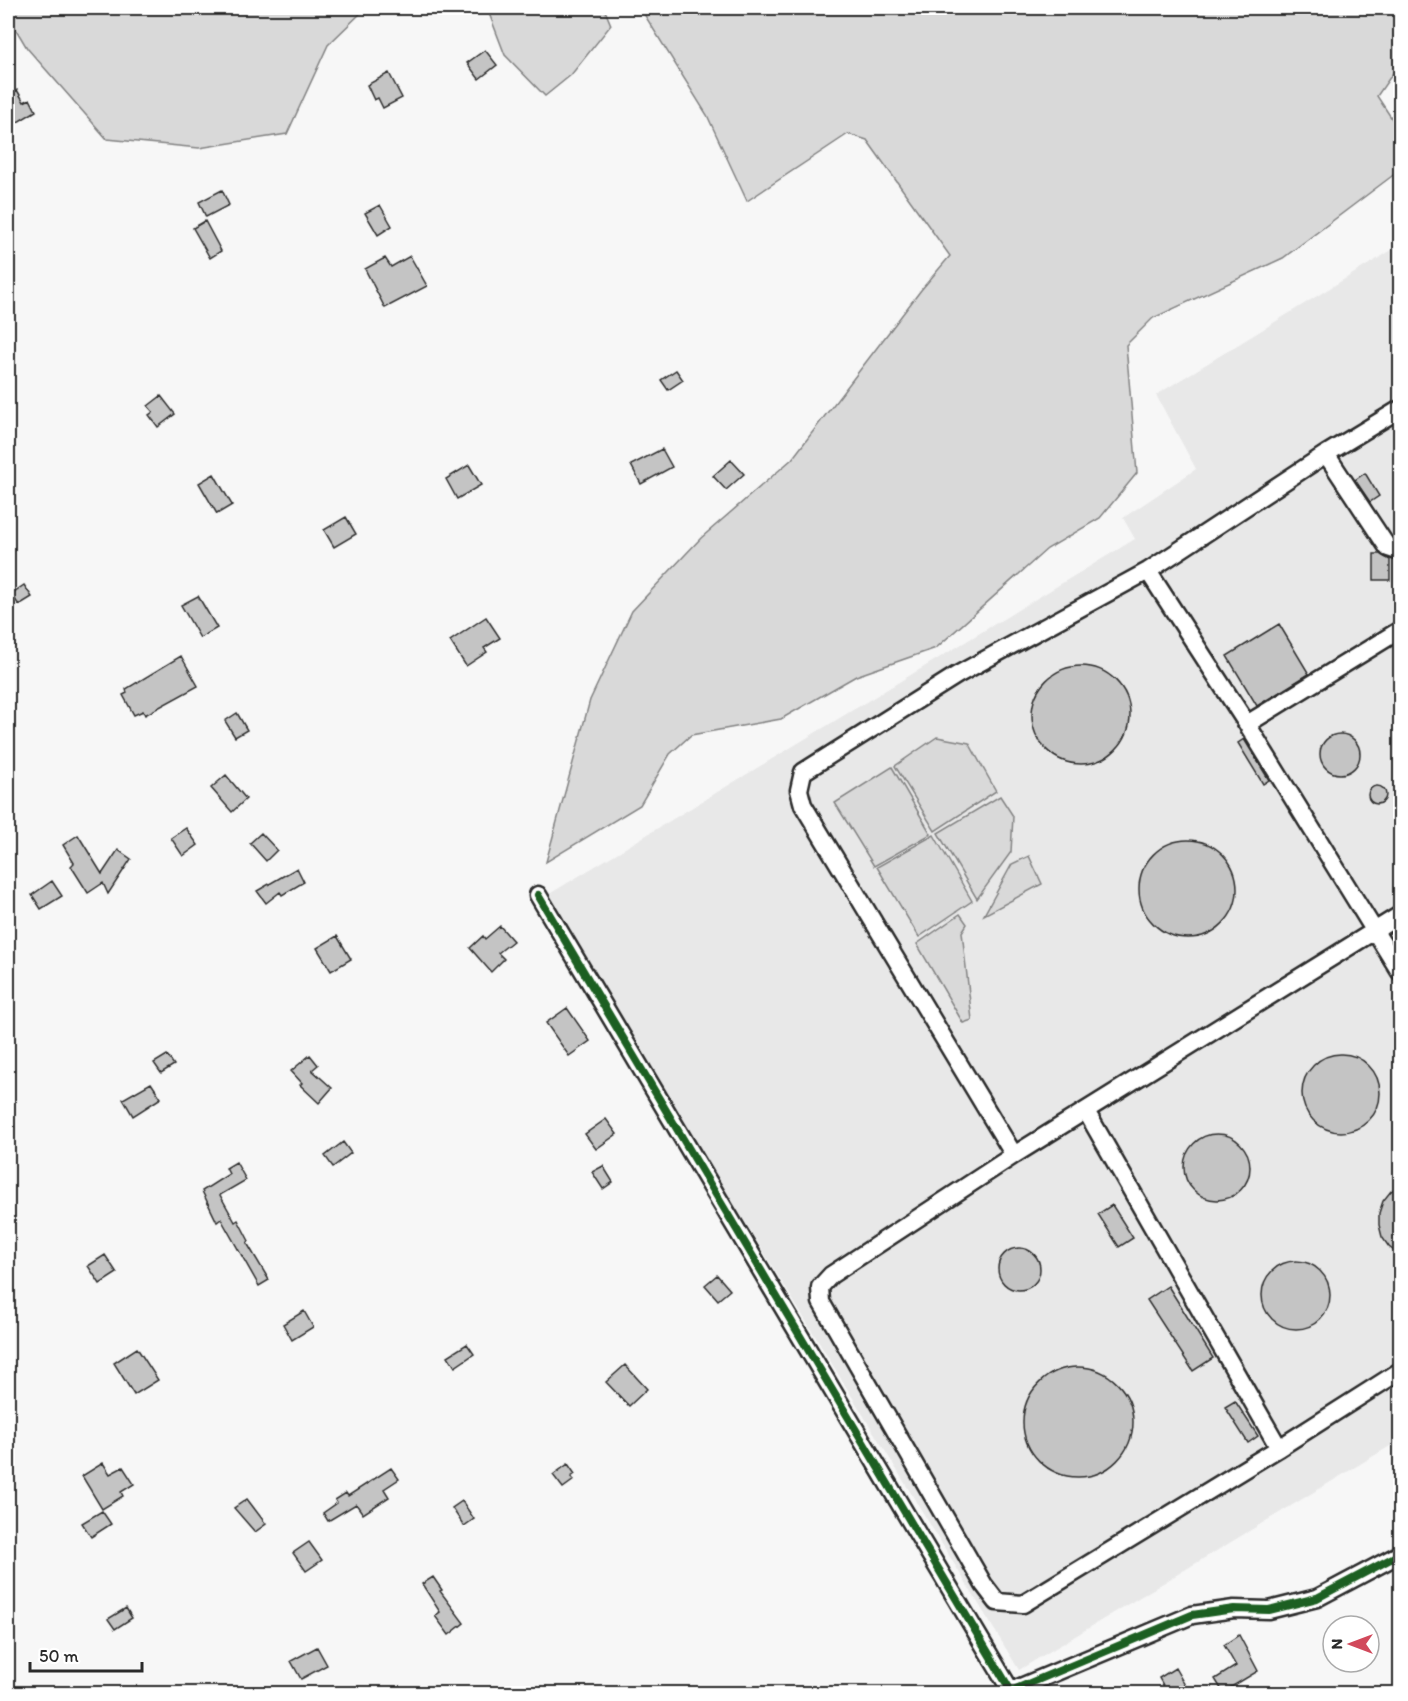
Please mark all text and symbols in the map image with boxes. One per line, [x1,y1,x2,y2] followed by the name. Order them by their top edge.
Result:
[1321,1614,1381,1674] north arrow
[30,1635,142,1673] scale bar
[1327,1639,1346,1649] text: N
[39,1645,79,1667] text: 50 m

